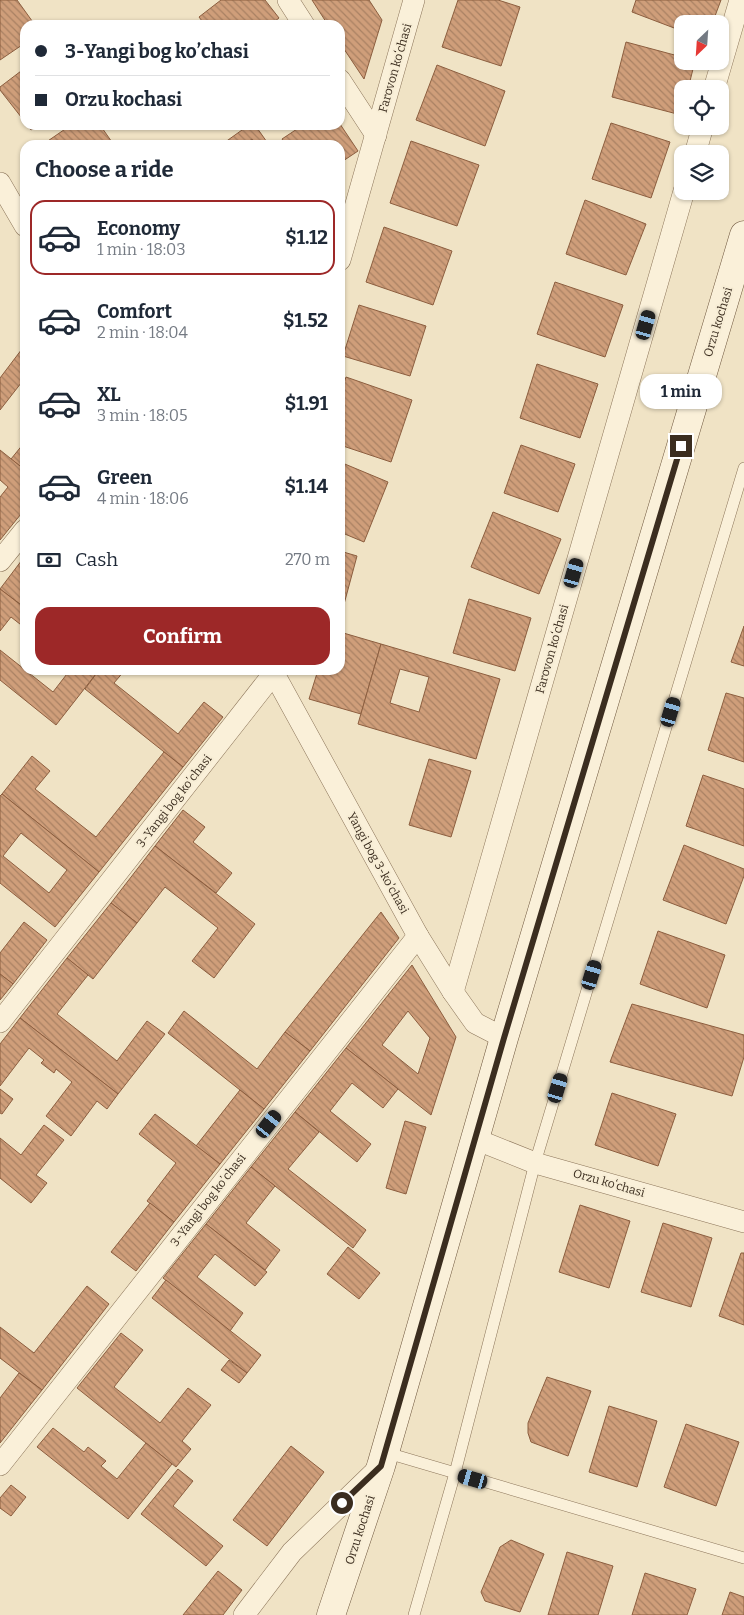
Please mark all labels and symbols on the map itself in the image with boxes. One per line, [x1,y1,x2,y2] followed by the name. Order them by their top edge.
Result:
[674,15,729,70] north arrow
[375,21,415,114] street label: Farovon koʻchasi
[701,285,735,359] street label: Orzu kochasi
[634,309,657,341] car
[640,374,722,408] callout: 1 min
[670,435,692,457] route end
[562,557,585,589] car
[532,602,572,695] street label: Farovon koʻchasi
[659,695,682,729] car
[134,752,215,850] street label: 3-Yangi bog koʼchasi
[344,810,412,916] street label: Yangi bog 3-koʼchasi
[580,958,603,992] car
[546,1071,569,1105] car
[253,1108,284,1140] car
[168,1151,249,1249] street label: 3-Yangi bog koʼchasi
[571,1165,647,1200] street label: Orzu koʻchasi
[456,1468,489,1490] car
[331,1492,353,1514] route start
[342,1493,378,1567] street label: Orzu kochasi

